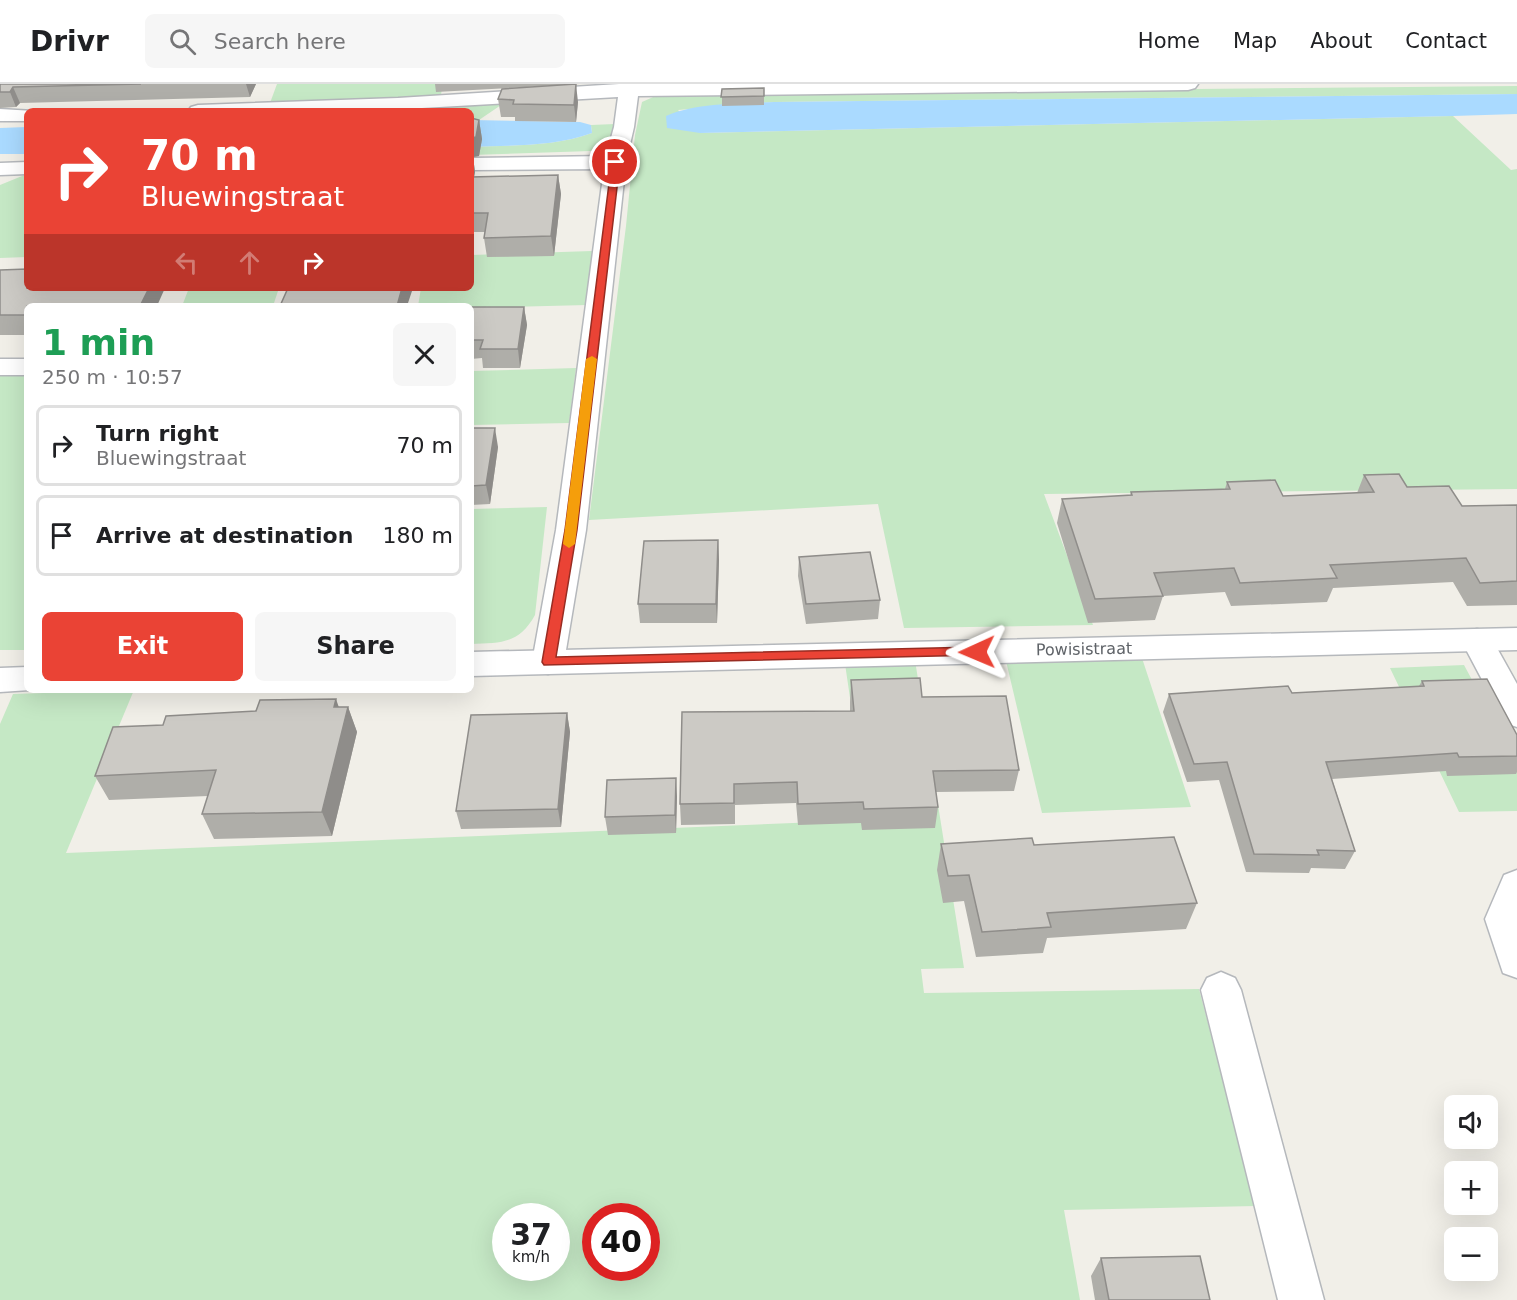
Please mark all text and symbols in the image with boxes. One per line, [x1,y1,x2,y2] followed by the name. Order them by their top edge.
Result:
[145,14,565,68] search box
[30,25,109,58] text: Drivr
[166,25,199,58] icon: search
[214,29,346,54] text: Search here
[1138,29,1200,53] text: Home
[1233,29,1277,53] text: Map
[1310,29,1372,53] text: About
[1405,29,1487,53] text: Contact
[141,131,258,180] text: 70 m
[42,132,120,210] icon: right
[589,136,640,187] pin
[598,145,631,178] icon: arrive
[141,181,344,212] text: Bluewingstraat
[170,246,203,279] icon: left
[233,246,266,279] icon: ahead
[296,246,329,279] icon: right
[42,322,155,363] text: 1 min
[393,323,456,386] button: close
[42,365,183,389] text: 250 m · 10:57
[96,421,219,446] text: Turn right
[45,429,78,462] icon: right
[397,433,453,458] text: 70 m
[96,446,246,470] text: Bluewingstraat
[45,519,78,552] icon: arrive
[96,523,353,548] text: Arrive at destination
[383,523,453,548] text: 180 m
[42,612,243,681] button: Exit
[255,612,456,681] button: Share
[945,620,1009,684] position arrow
[1036,639,1132,659] street label: Powisistraat
[1444,1095,1498,1281] map controls
[1444,1095,1498,1149] button: sound
[1444,1161,1498,1215] button: +
[582,1203,660,1281] speed limit sign: 40
[510,1217,552,1252] text: 37
[1444,1227,1498,1281] button: −
[512,1248,550,1266] text: km/h

